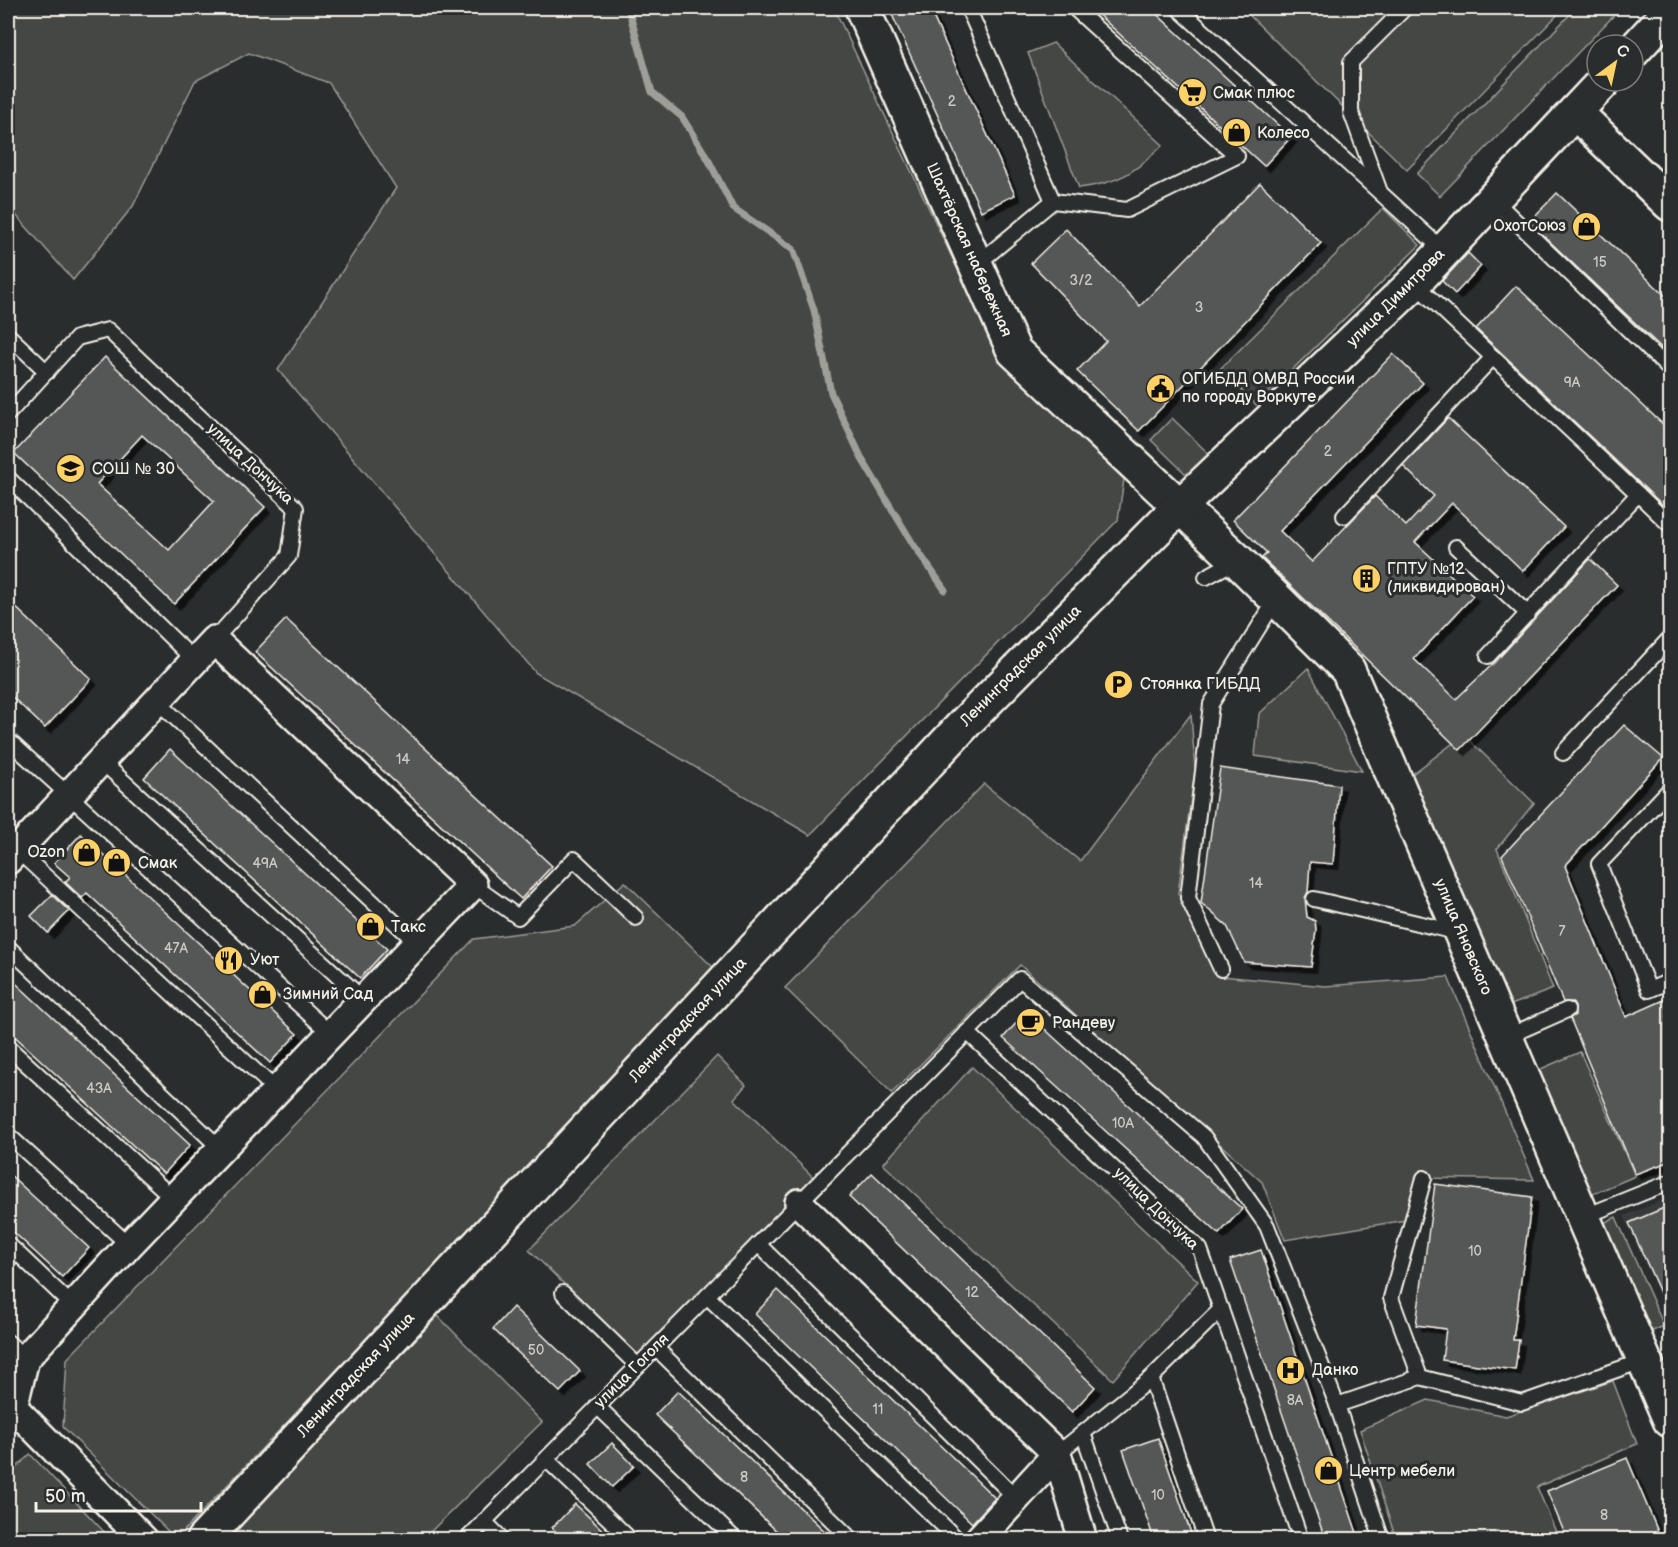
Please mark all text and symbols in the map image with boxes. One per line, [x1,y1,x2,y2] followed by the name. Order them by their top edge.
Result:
[1585,33,1645,93] north arrow
[1613,41,1632,63] text: С
[1176,77,1208,109] supermarket icon: Смак плюс
[1213,84,1295,103] place label: Смак плюс
[948,93,957,110] house number: 2
[1220,117,1252,149] shop icon: Колесо
[1257,124,1310,143] place label: Колесо
[922,160,1016,340] street label: Шахтёрская набережная
[1571,210,1603,242] shop icon: ОхотСоюз
[1493,217,1566,236] place label: ОхотСоюз
[1343,245,1449,351] street label: улица Димитрова
[1593,254,1607,271] house number: 15
[1069,272,1093,289] house number: 3/2
[1195,299,1203,316] house number: 3
[1182,370,1355,407] place label: ОГИБДД ОМВД России по городу Воркуте
[1145,372,1177,404] public building icon: ОГИБДД ОМВД России по городу Воркуте
[1564,374,1581,391] house number: 9А
[203,419,297,509] street label: улица Дончука
[1324,443,1333,460] house number: 2
[55,453,87,485] school or university icon: СОШ № 30
[92,460,175,479] place label: СОШ № 30
[1387,560,1505,597] place label: ГПТУ №12 (ликвидирован)
[1350,562,1382,594] building icon: ГПТУ №12 (ликвидирован)
[956,601,1086,731] street label: Ленинградская улица
[1103,668,1135,700] parking icon: Стоянка ГИБДД
[1140,675,1261,694] place label: Стоянка ГИБДД
[396,751,410,768] house number: 14
[70,836,102,868] shop icon: Ozon
[27,843,65,862] place label: Ozon
[101,847,133,879] shop icon: Смак
[138,854,178,873] place label: Смак
[252,855,278,872] house number: 49А
[1249,875,1263,892] house number: 14
[1430,876,1496,998] street label: улица Яновского
[354,911,386,943] shop icon: Такс
[391,918,426,937] place label: Такс
[1559,923,1566,940] house number: 7
[164,940,188,957] house number: 47А
[213,944,245,976] restaurant icon: Уют
[250,951,280,970] place label: Уют
[625,953,751,1087] street label: Ленинградская улица
[246,978,278,1010] shop icon: Зимний Сад
[283,985,374,1004] place label: Зимний Сад
[1015,1007,1047,1039] cafe icon: Рандеву
[1052,1014,1116,1033] place label: Рандеву
[86,1080,112,1097] house number: 43А
[1112,1115,1135,1132] house number: 10А
[1110,1164,1203,1255] street label: улица Дончука
[1468,1243,1482,1260] house number: 10
[965,1284,980,1301] house number: 12
[293,1308,419,1442] street label: Ленинградская улица
[591,1330,673,1412] street label: улица Гоголя
[528,1342,544,1359] house number: 50
[1275,1354,1307,1386] hospital icon: Данко
[1312,1361,1358,1380] place label: Данко
[1287,1392,1304,1409] house number: 8А
[873,1401,883,1418] house number: 11
[1312,1455,1344,1487] shop icon: Центр мебели
[1349,1462,1455,1481] place label: Центр мебели
[740,1469,748,1486] house number: 8
[36,1475,201,1513] scale bar
[45,1486,86,1507] text: 50 m
[1151,1487,1165,1504] house number: 10
[1600,1507,1608,1524] house number: 8

